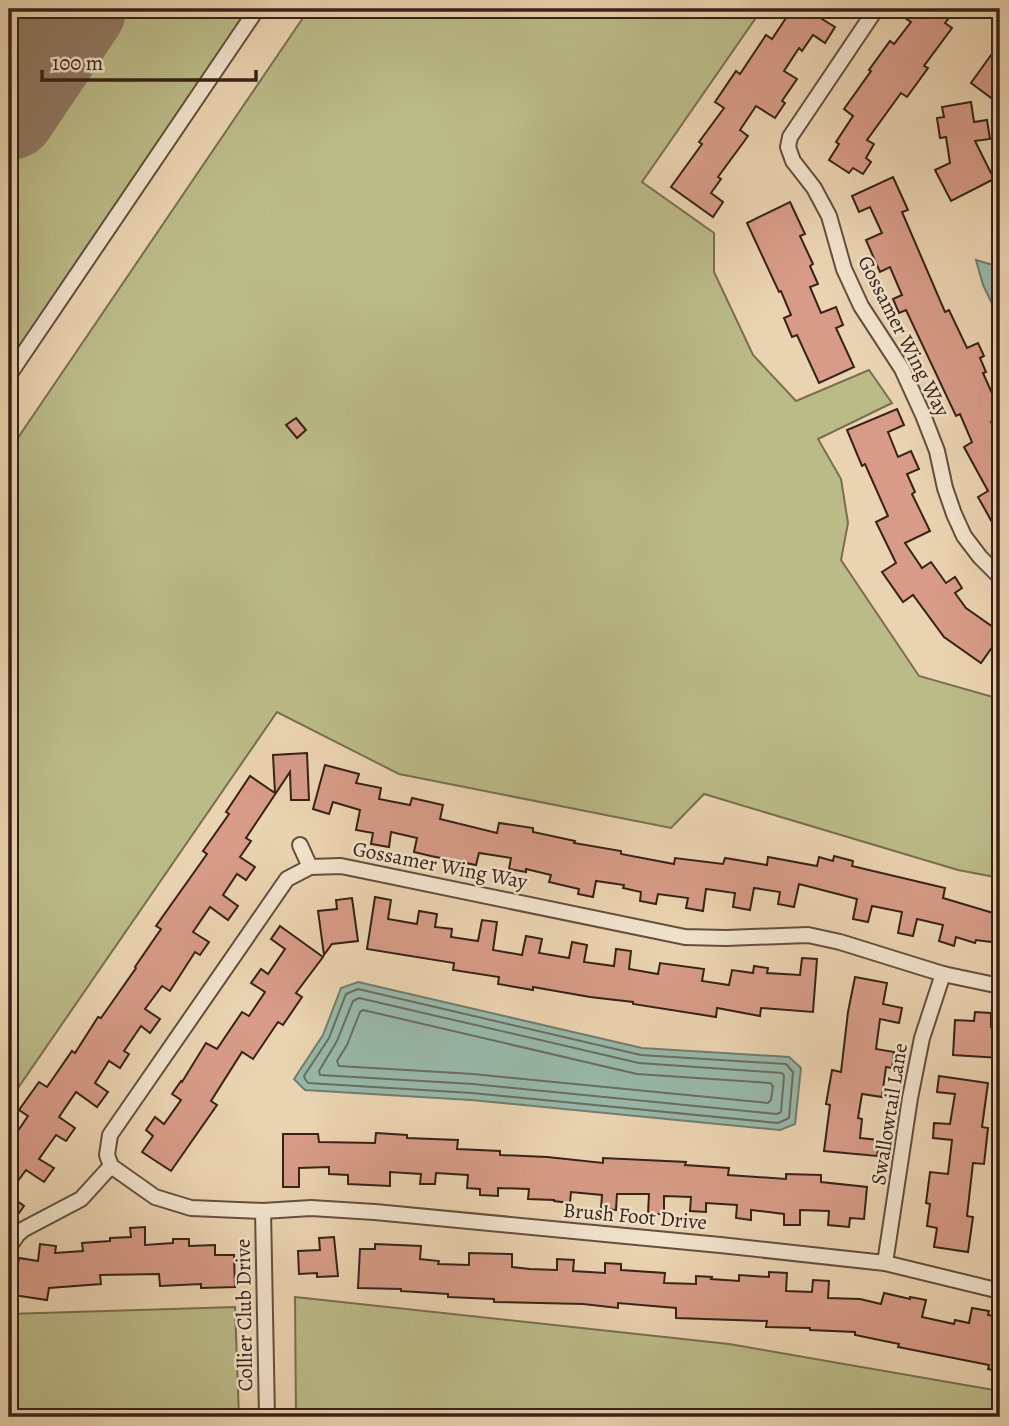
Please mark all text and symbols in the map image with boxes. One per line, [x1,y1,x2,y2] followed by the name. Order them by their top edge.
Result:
[42,38,256,82] scale bar
[52,49,103,77] text: 100 m
[851,251,957,422] street label: Gossamer Wing Way
[350,834,530,896] street label: Gossamer Wing Way
[864,1041,914,1187] street label: Swallowtail Lane
[562,1196,708,1236] street label: Brush Foot Drive
[229,1238,259,1392] street label: Collier Club Drive

